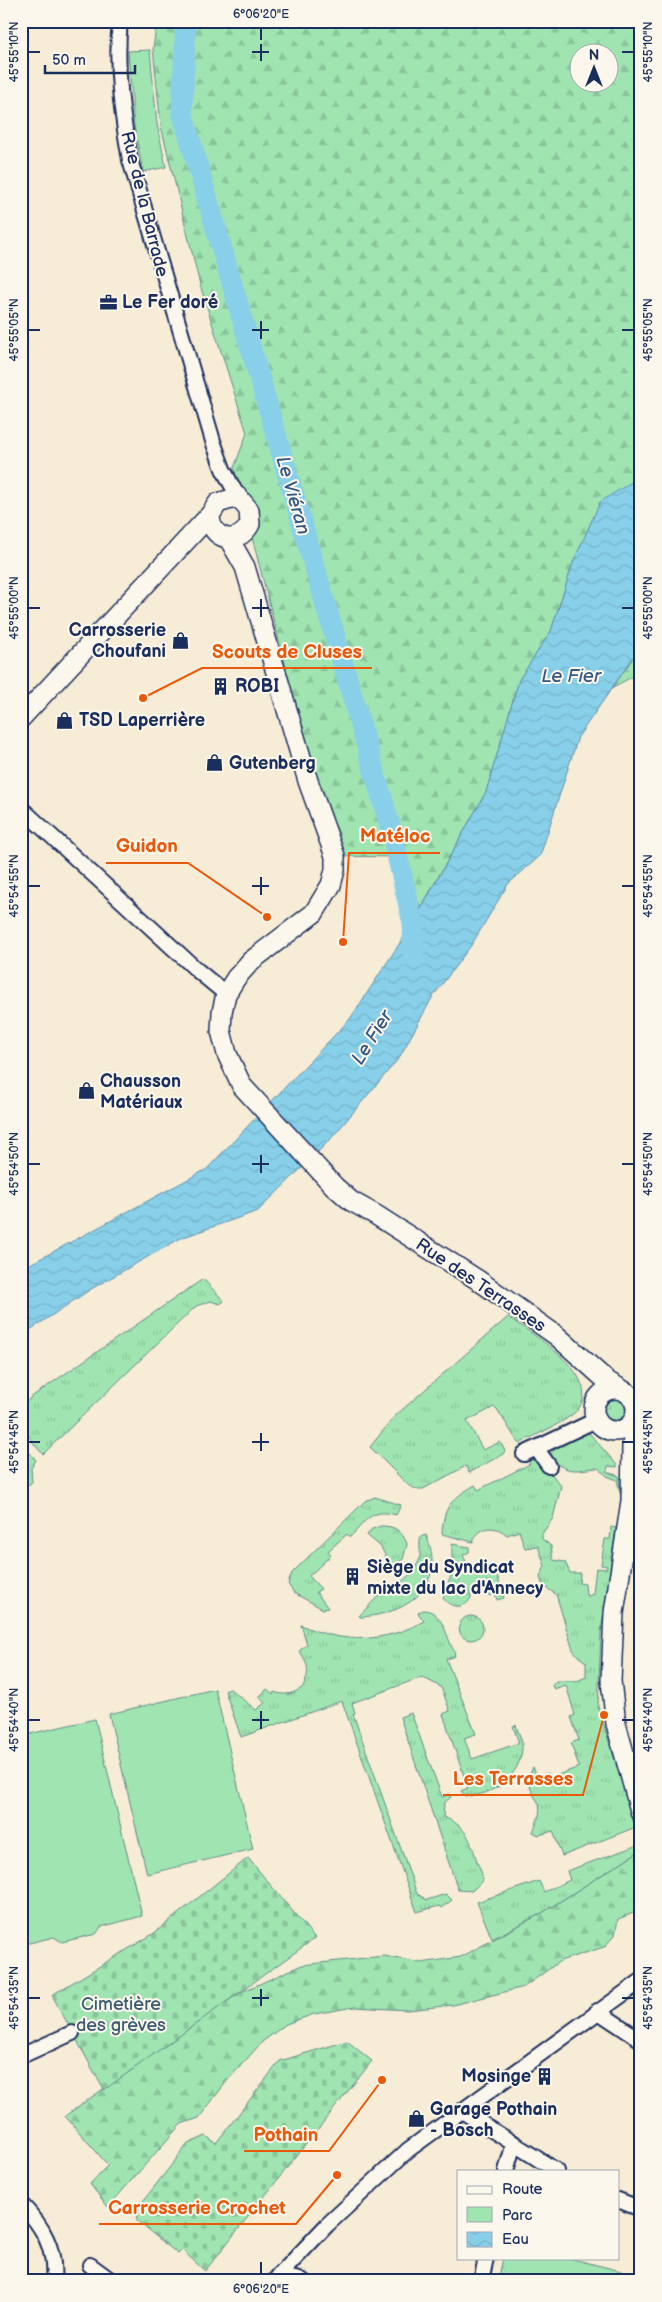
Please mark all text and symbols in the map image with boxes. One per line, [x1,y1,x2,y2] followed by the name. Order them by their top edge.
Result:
[233,7,289,22] text: 6°06'20"E
[7,21,22,83] text: 45°55'10"N
[641,21,656,83] text: 45°55'10"N
[45,42,135,74] scale bar
[570,42,620,92] north arrow
[589,47,599,64] text: N
[52,51,86,70] text: 50 m
[116,129,173,279] street label: Rue de la Barrade
[98,292,118,312] office icon: Le Fer doré
[122,292,219,313] place label: Le Fer doré
[7,298,22,362] text: 45°55'05"N
[641,298,656,362] text: 45°55'05"N
[270,454,315,537] water label: Le Viéran
[7,576,22,640] text: 45°55'00"N
[641,576,656,640] text: 45°55'00"N
[69,620,166,662] place label: Carrosserie Choufani
[170,630,190,650] shop icon: Carrosserie Choufani
[202,634,372,668] callout: Scouts de Cluses
[212,641,362,664] text: Scouts de Cluses
[541,665,602,688] water label: Le Fier
[211,676,231,696] building icon: ROBI
[235,676,279,697] place label: ROBI
[55,710,75,730] shop icon: TSD Laperrière
[79,710,205,731] place label: TSD Laperrière
[205,753,225,773] shop icon: Gutenberg
[229,753,316,774] place label: Gutenberg
[349,819,440,853] callout: Matéloc
[360,825,430,848] text: Matéloc
[106,829,188,863] callout: Guidon
[116,835,178,858] text: Guidon
[7,854,22,918] text: 45°54'55"N
[641,854,656,918] text: 45°54'55"N
[347,1005,398,1069] water label: Le Fier
[100,1071,182,1113] place label: Chausson Matériaux
[76,1081,96,1101] shop icon: Chausson Matériaux
[7,1132,22,1196] text: 45°54'50"N
[641,1132,656,1196] text: 45°54'50"N
[412,1234,550,1337] street label: Rue des Terrasses
[7,1410,22,1474] text: 45°54'45"N
[641,1410,656,1474] text: 45°54'45"N
[367,1557,544,1599] place label: Siège du Syndicat mixte du lac d'Annecy
[343,1567,363,1587] building icon: Siège du Syndicat mixte du lac d'Annecy
[7,1688,22,1752] text: 45°54'40"N
[641,1688,656,1752] text: 45°54'40"N
[443,1761,583,1795] callout: Les Terrasses
[453,1768,573,1791] text: Les Terrasses
[7,1966,22,2030] text: 45°54'35"N
[641,1966,656,2030] text: 45°54'35"N
[76,1994,166,2036] park label: Cimetière des grèves
[461,2066,531,2087] place label: Mosinge
[535,2066,555,2086] building icon: Mosinge
[430,2099,557,2141] place label: Garage Pothain - Bosch
[406,2109,426,2129] shop icon: Garage Pothain - Bosch
[244,2117,329,2151] callout: Pothain
[254,2124,318,2147] text: Pothain
[457,2170,620,2260] legend
[502,2180,543,2199] text: Route
[99,2190,296,2224] callout: Carrosserie Crochet
[108,2197,286,2220] text: Carrosserie Crochet
[502,2206,532,2225] text: Parc
[502,2230,529,2249] text: Eau
[233,2282,289,2297] text: 6°06'20"E

